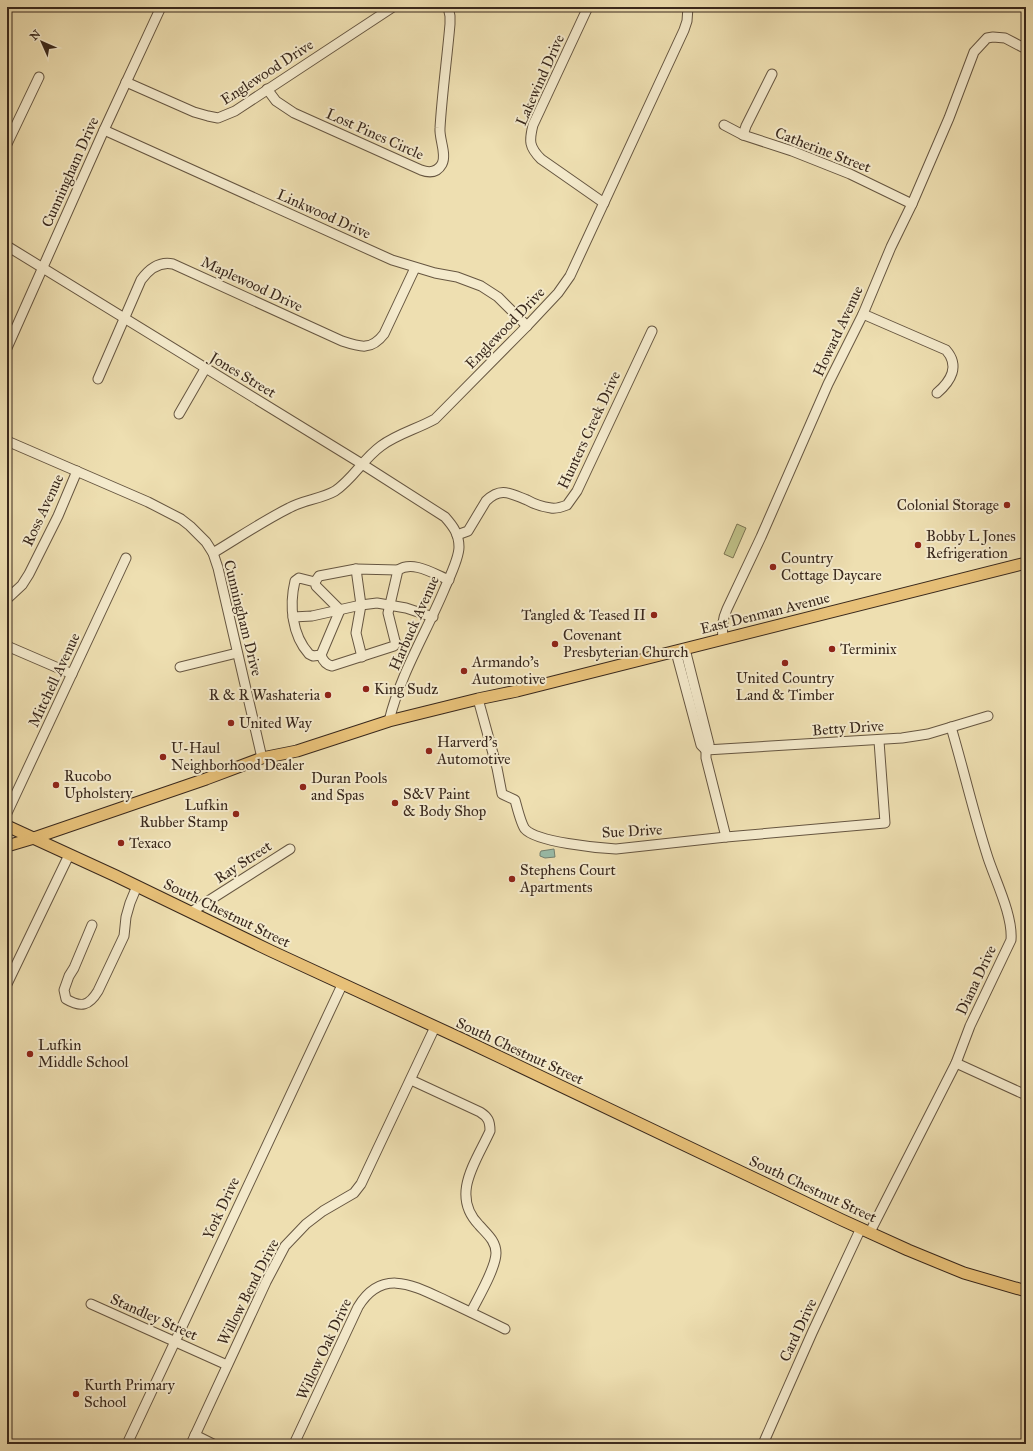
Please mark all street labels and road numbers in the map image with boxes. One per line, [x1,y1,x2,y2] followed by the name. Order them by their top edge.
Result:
[512,32,568,128] street label: Lakewind Drive
[217,35,317,109] street label: Englewood Drive
[323,104,427,164] street label: Lost Pines Circle
[38,114,102,230] street label: Cunningham Drive
[773,123,874,177] street label: Catherine Street
[274,185,374,243] street label: Linkwood Drive
[198,253,306,315] street label: Maplewood Drive
[461,283,549,373] street label: Englewood Drive
[809,283,867,379] street label: Howard Avenue
[205,347,280,403] street label: Jones Street
[554,368,624,492] street label: Hunters Creek Drive
[19,471,67,549] street label: Ross Avenue
[220,558,266,678] street label: Cunningham Drive
[385,573,443,673] street label: Harbuck Avenue
[698,588,832,638] street label: East Denman Avenue
[24,630,84,730] street label: Mitchell Avenue
[812,717,884,739] street label: Betty Drive
[601,820,663,842] street label: Sue Drive
[211,837,275,887] street label: Ray Street
[161,875,294,952] street label: South Chestnut Street
[952,942,1000,1018] street label: Diana Drive
[453,1014,587,1089] street label: South Chestnut Street
[746,1152,880,1227] street label: South Chestnut Street
[199,1174,243,1242] street label: York Drive
[213,1236,283,1348] street label: Willow Bend Drive
[108,1290,201,1345] street label: Standley Street
[293,1295,355,1403] street label: Willow Oak Drive
[776,1296,820,1364] street label: Card Drive

